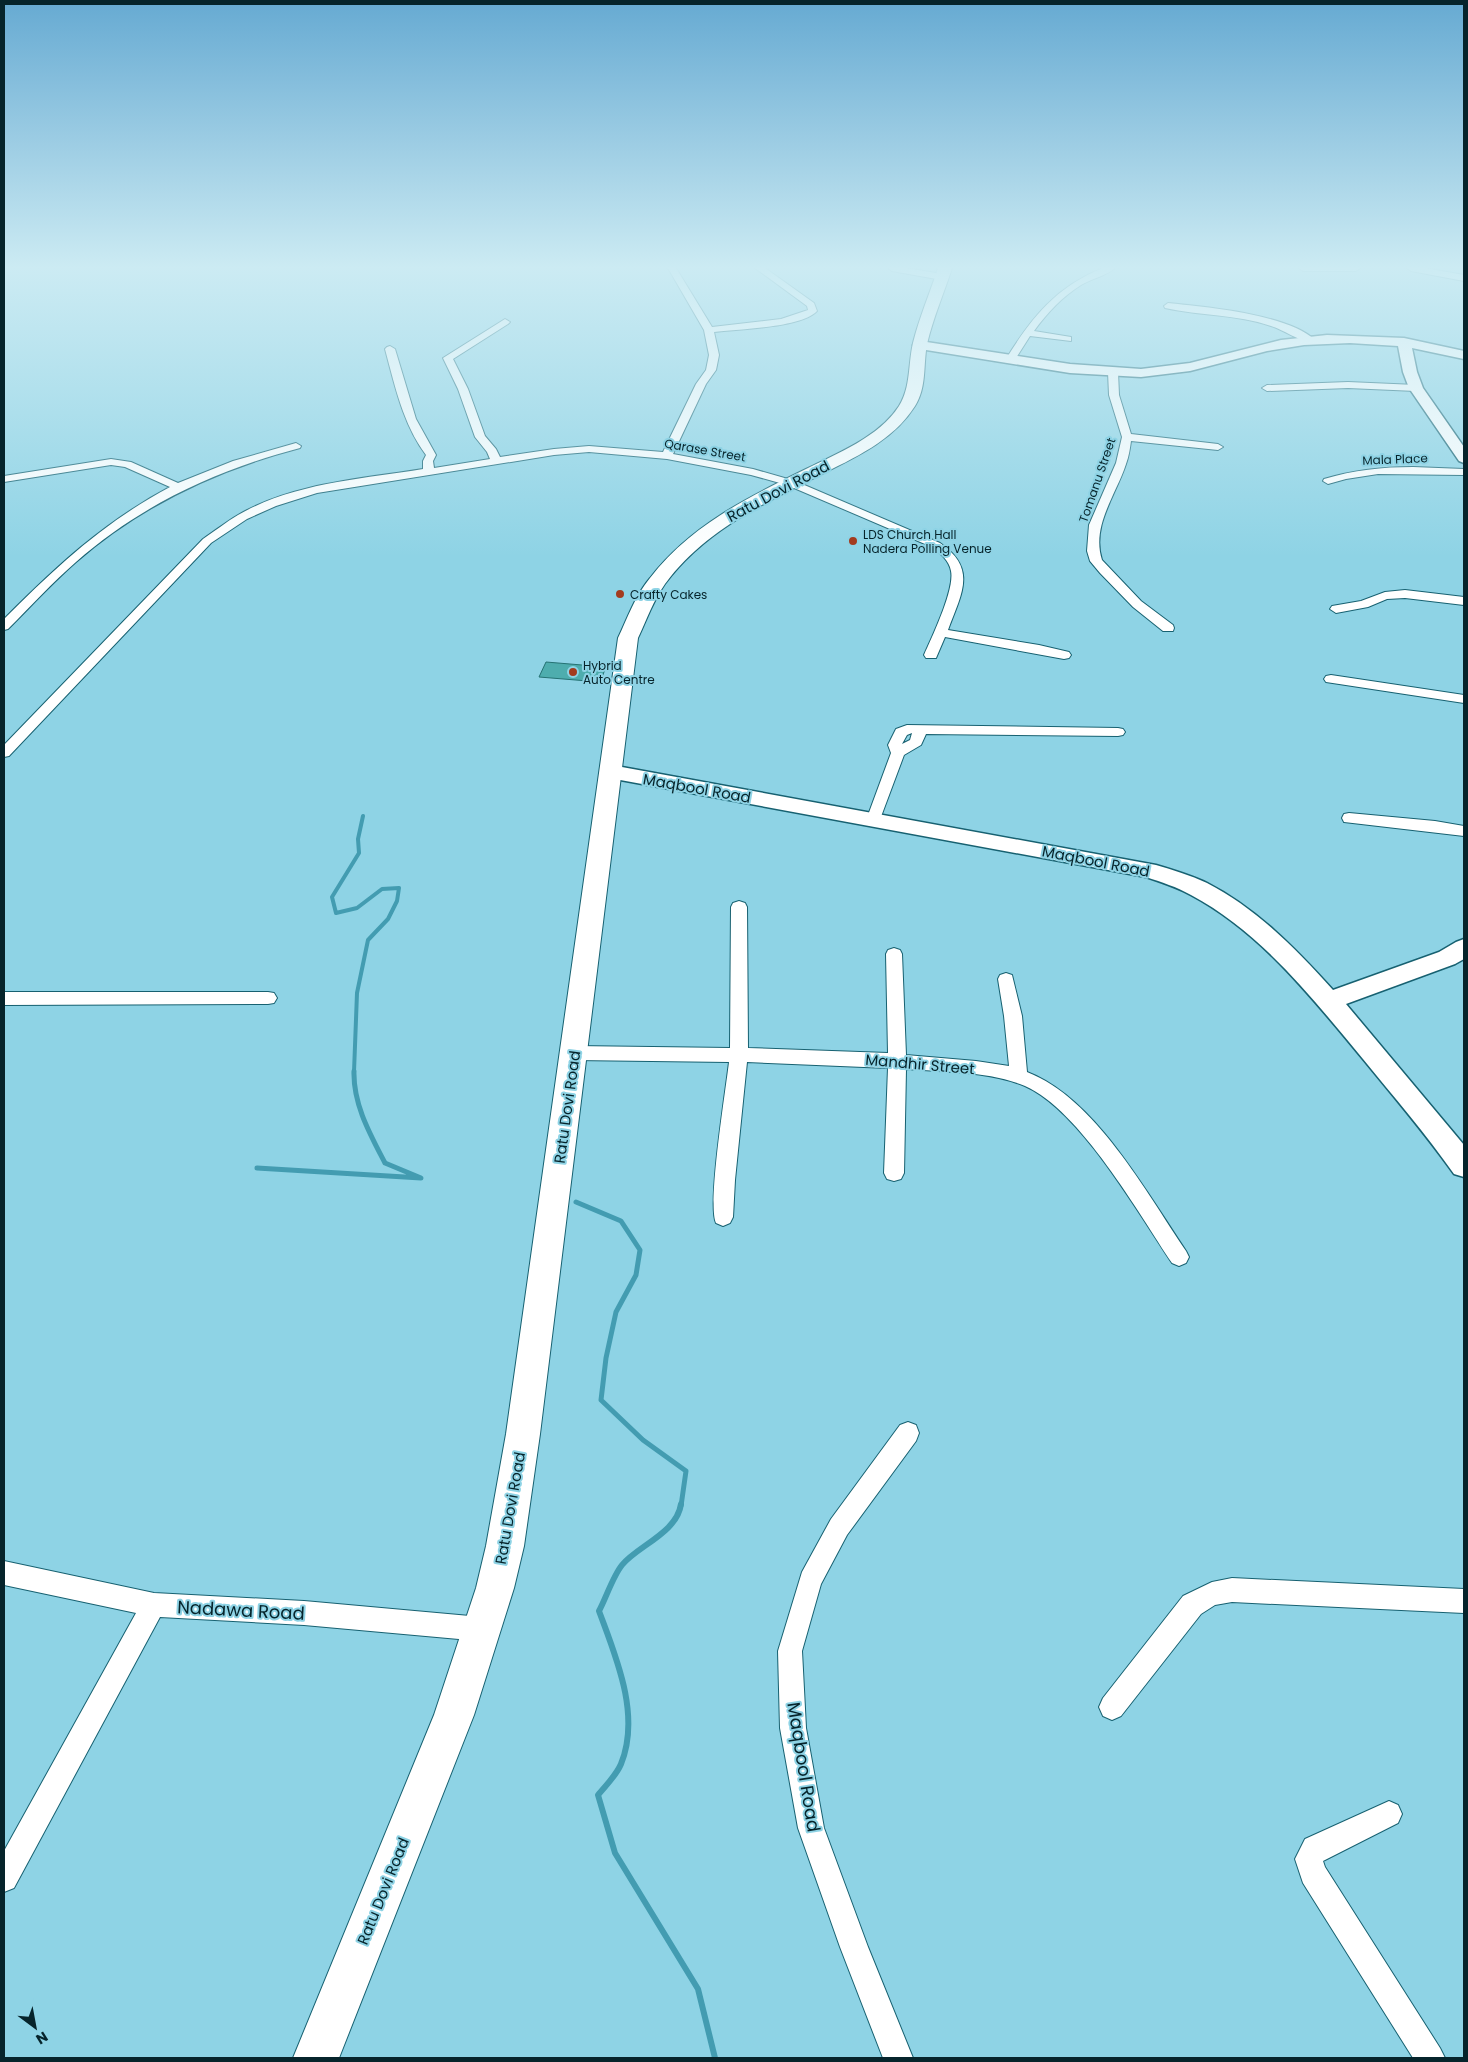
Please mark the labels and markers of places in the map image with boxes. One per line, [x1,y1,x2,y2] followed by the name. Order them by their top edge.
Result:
[863,526,992,557] place label: LDS Church Hall Nadera Polling Venue
[847,535,859,547] marker: LDS Church Hall Nadera Polling Venue
[630,586,707,603] place label: Crafty Cakes
[614,588,626,600] marker: Crafty Cakes
[583,657,655,688] place label: Hybrid Auto Centre
[567,666,579,678] marker: Hybrid Auto Centre

